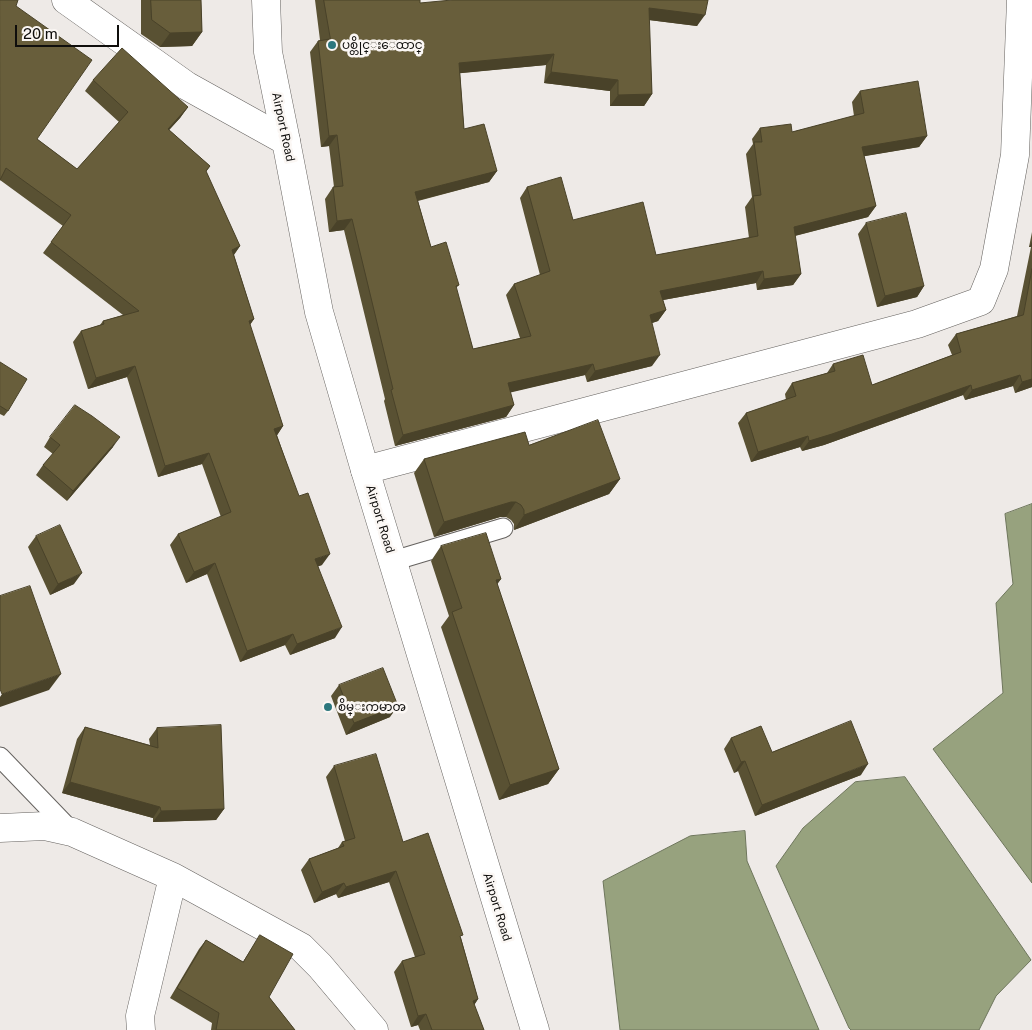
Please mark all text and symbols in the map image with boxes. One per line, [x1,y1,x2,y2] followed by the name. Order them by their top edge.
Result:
[18,15,121,47] scale bar
[23,25,58,42] text: 20 m
[342,38,423,52] place label: ပစ္တိုင္းေထာင္
[326,39,338,51] marker: ပစ္တိုင္းေထာင္
[269,91,297,163] street label: Airport Road
[363,483,397,555] street label: Airport Road
[338,700,406,714] place label: စိမ္းကမာၻ
[322,701,334,713] marker: စိမ္းကမာၻ
[480,871,514,943] street label: Airport Road

